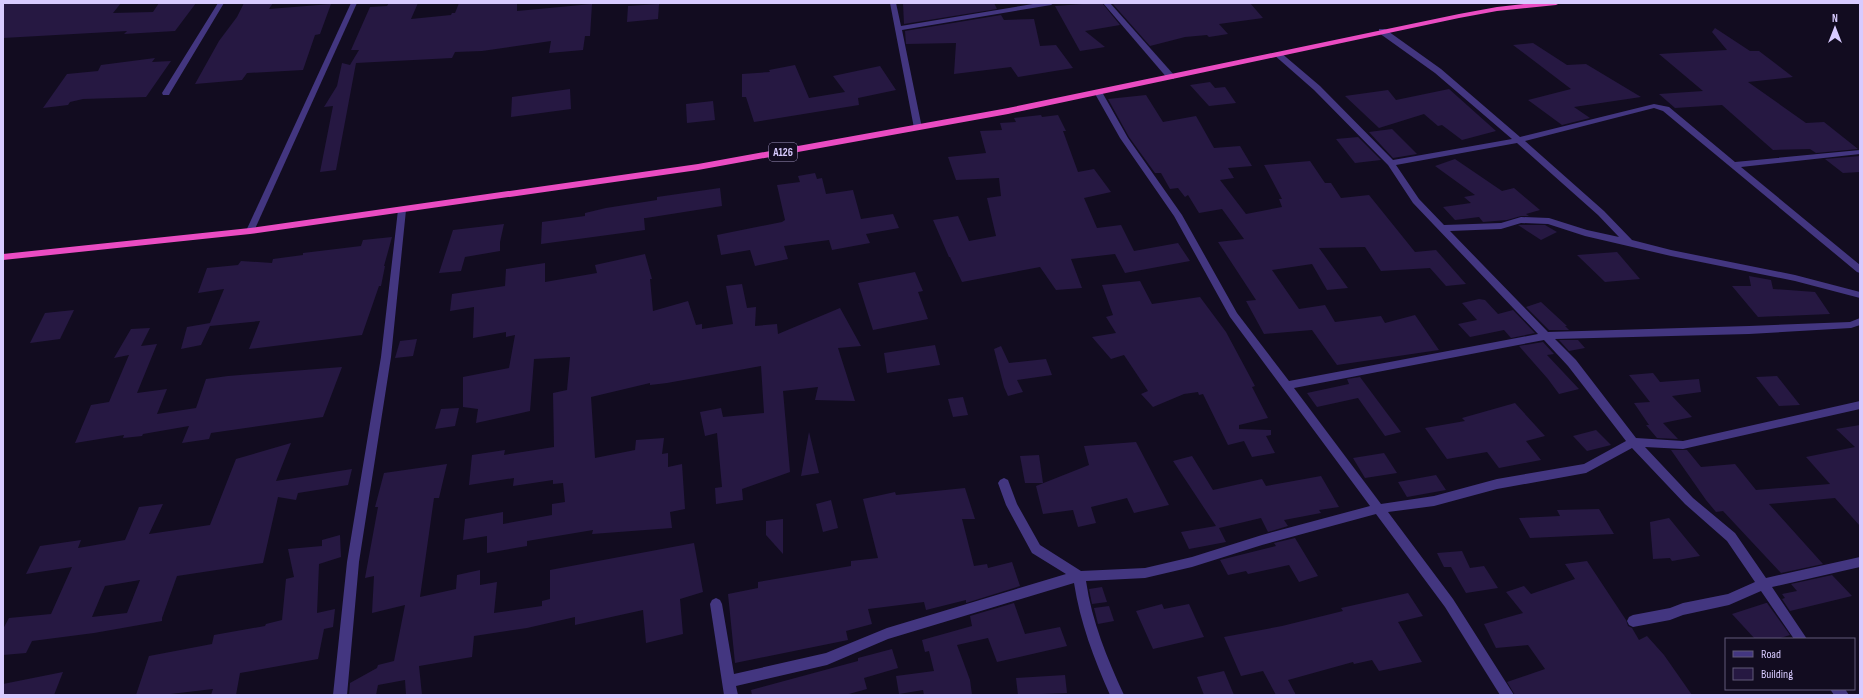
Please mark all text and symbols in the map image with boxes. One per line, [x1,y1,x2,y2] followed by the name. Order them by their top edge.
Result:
[1815,8,1855,48] north arrow
[1832,12,1838,25] text: N
[769,143,797,161] road number: A126
[1725,638,1855,690] legend
[1761,647,1781,662] text: Road
[1761,667,1793,682] text: Building

